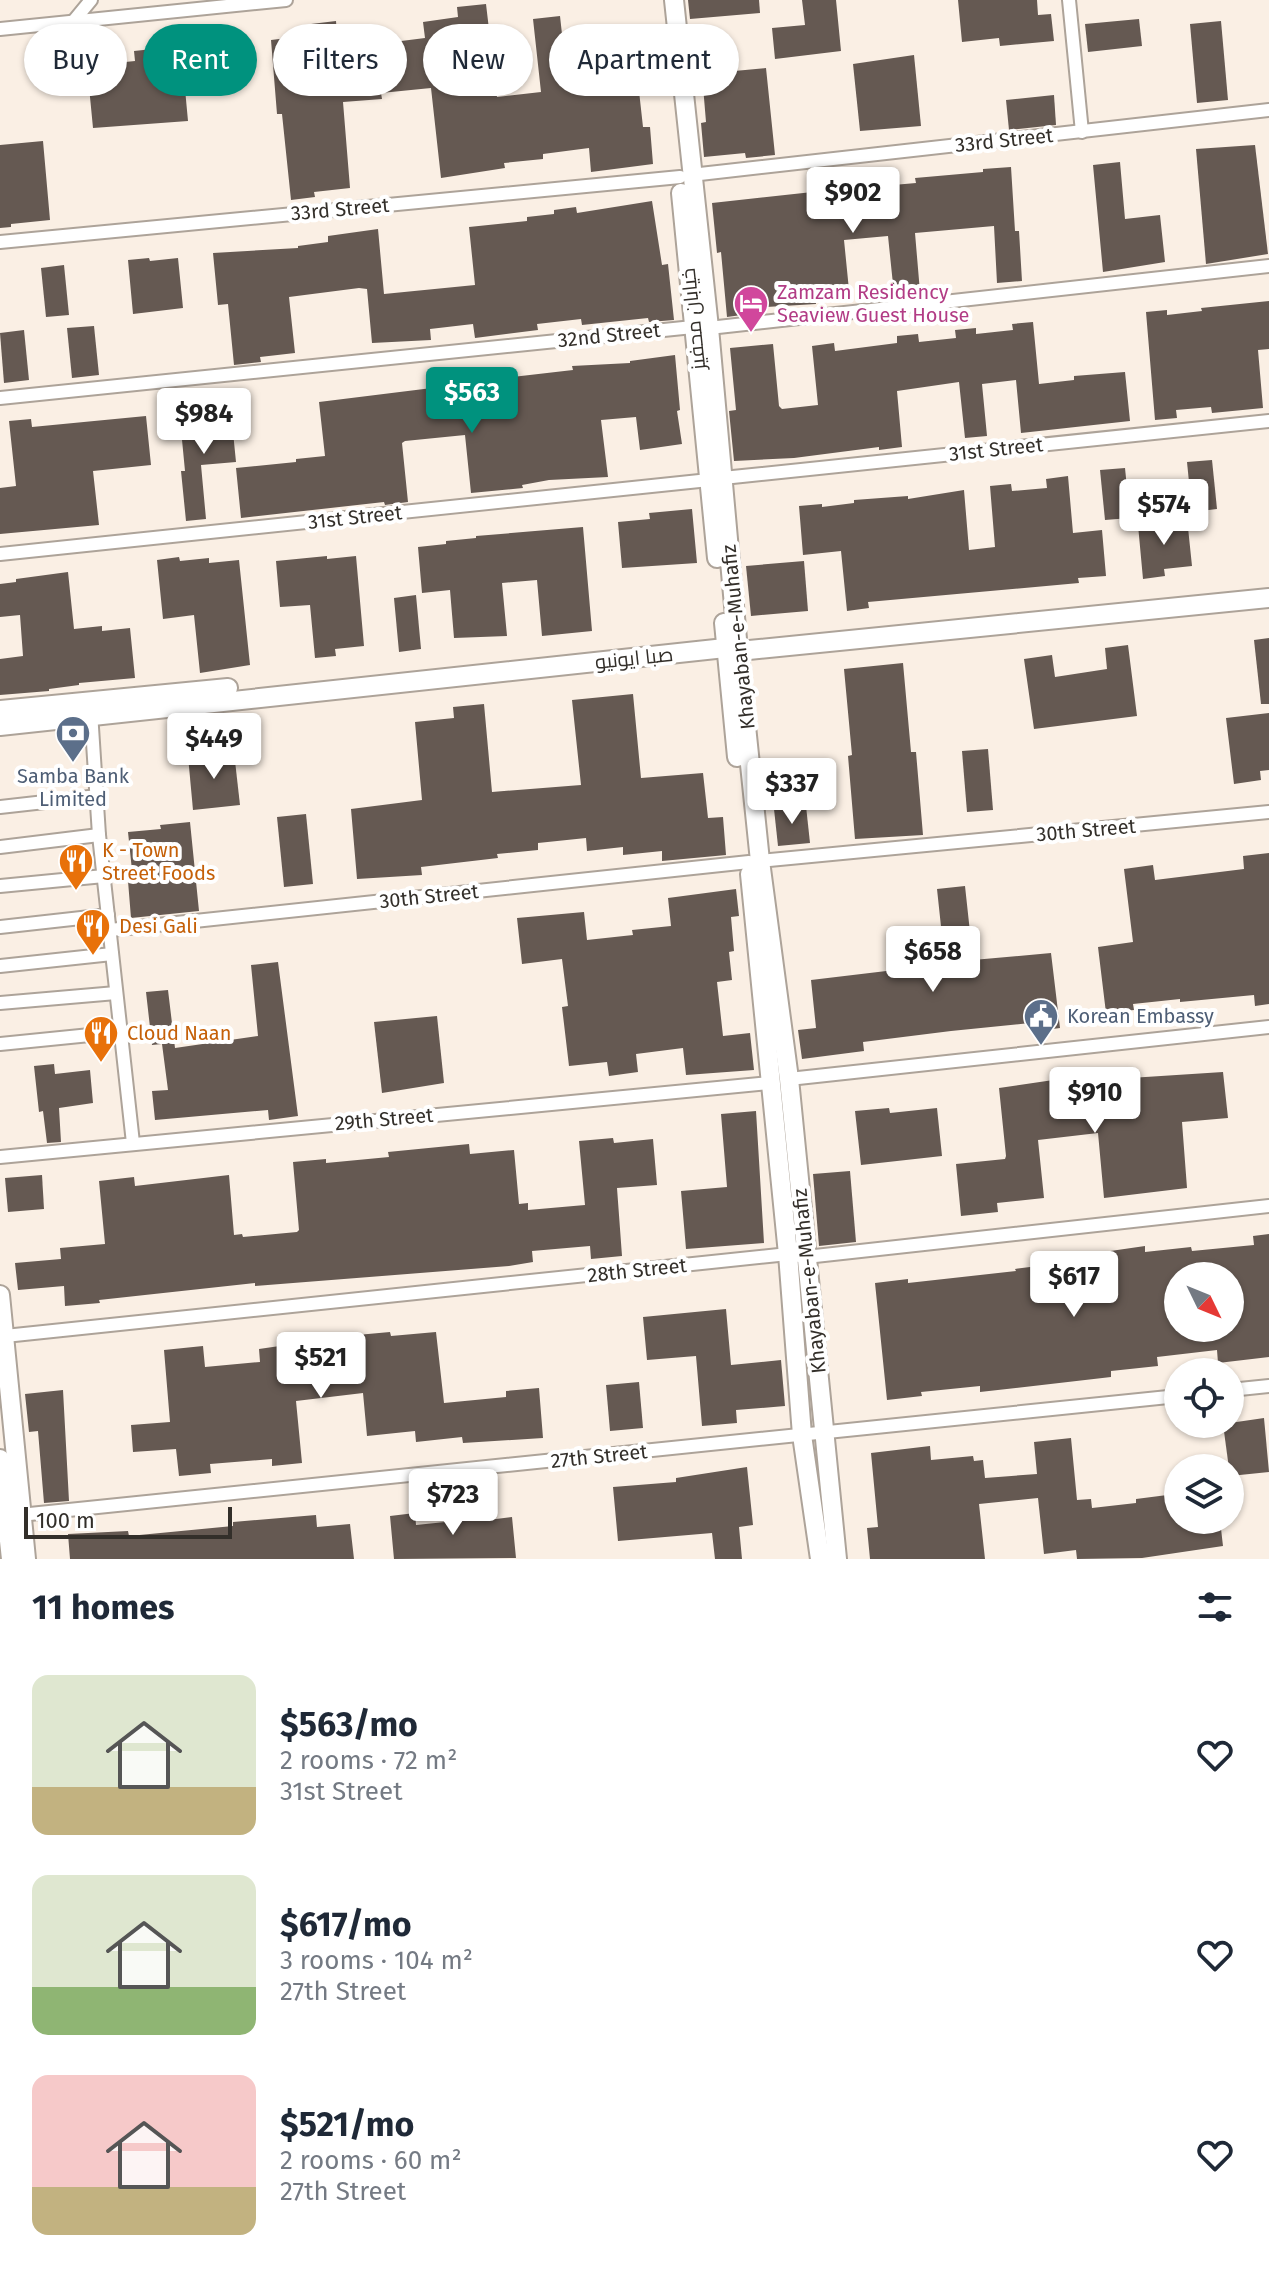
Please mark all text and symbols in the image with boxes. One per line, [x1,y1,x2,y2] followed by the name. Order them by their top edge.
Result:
[24,24,127,96] chip: Buy
[143,24,257,96] chip: Rent
[273,24,407,96] chip: Filters
[423,24,533,96] chip: New
[549,24,739,96] chip: Apartment
[954,123,1055,157] street label: 33rd Street
[806,167,900,235] pin: $902
[825,177,881,208] text: $902
[290,193,391,225] street label: 33rd Street
[676,267,711,372] street label: خیابان محفیز
[777,280,969,327] place label: Zamzam Residency Seaview Guest House
[732,284,770,334] hotel icon: Zamzam Residency Seaview Guest House
[557,318,662,352] street label: 32nd Street
[425,367,519,435] pin: $563
[444,377,500,408] text: $563
[157,388,251,456] pin: $984
[175,398,233,429] text: $984
[948,432,1045,466] street label: 31st Street
[1117,479,1211,547] pin: $574
[1137,489,1191,520] text: $574
[307,500,404,534] street label: 31st Street
[716,543,760,731] street label: Khayaban-e-Muhafiz
[594,642,674,674] street label: صبا ایونیو
[167,713,261,781] pin: $449
[54,714,92,764] bank icon: Samba Bank Limited
[185,723,243,754] text: $449
[745,758,839,826] pin: $337
[17,764,130,811] place label: Samba Bank Limited
[765,768,819,799] text: $337
[1035,814,1137,846] street label: 30th Street
[102,838,215,885] place label: K - Town Street Foods
[57,842,95,892] restaurant icon: K - Town Street Foods
[378,879,481,913] street label: 30th Street
[74,907,112,957] restaurant icon: Desi Gali
[119,914,198,938] place label: Desi Gali
[886,926,980,994] pin: $658
[904,936,962,967] text: $658
[1022,997,1060,1047] public building icon: Korean Embassy
[1067,1004,1214,1028] place label: Korean Embassy
[82,1014,120,1064] restaurant icon: Cloud Naan
[127,1021,231,1045] place label: Cloud Naan
[1048,1067,1142,1135] pin: $910
[1067,1077,1123,1108] text: $910
[334,1103,435,1135] street label: 29th Street
[787,1187,831,1375] street label: Khayaban-e-Muhafiz
[1027,1251,1121,1319] pin: $617
[586,1253,688,1287] street label: 28th Street
[1048,1261,1100,1292] text: $617
[1164,1262,1244,1342] north arrow
[1164,1262,1244,1534] map controls
[274,1332,368,1400] pin: $521
[295,1342,347,1373] text: $521
[1164,1358,1244,1438] button: locate
[549,1439,649,1473] street label: 27th Street
[1164,1454,1244,1534] button: layers
[406,1469,500,1537] pin: $723
[427,1479,479,1510] text: $723
[24,1503,232,1539] scale bar
[36,1507,95,1534] text: 100 m
[1193,1585,1237,1629] icon: filters
[32,1587,174,1628] text: 11 homes
[280,1704,418,1745] text: $563/mo
[96,1707,192,1803] icon: home
[1193,1733,1237,1777] icon: heart
[280,1745,457,1776] text: 2 rooms · 72 m²
[280,1776,403,1807] text: 31st Street
[280,1904,412,1945] text: $617/mo
[96,1907,192,2003] icon: home
[1193,1933,1237,1977] icon: heart
[280,1945,473,1976] text: 3 rooms · 104 m²
[280,1976,406,2007] text: 27th Street
[280,2104,414,2145] text: $521/mo
[96,2107,192,2203] icon: home
[1193,2133,1237,2177] icon: heart
[280,2145,462,2176] text: 2 rooms · 60 m²
[280,2176,406,2207] text: 27th Street

